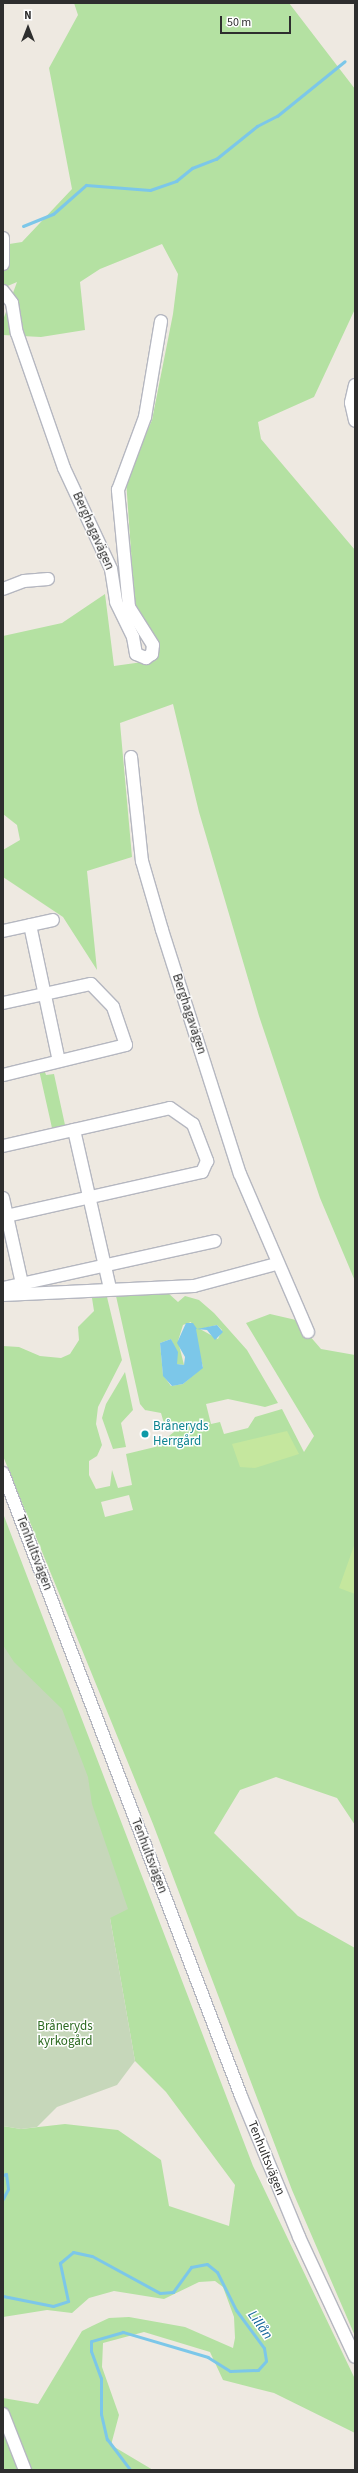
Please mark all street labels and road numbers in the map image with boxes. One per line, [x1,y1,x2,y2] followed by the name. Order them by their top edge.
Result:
[69,490,117,572] street label: Berghagavägen
[169,972,209,1056] street label: Berghagavägen
[13,1513,55,1593] street label: Tenhultsvägen
[128,1816,170,1896] street label: Tenhultsvägen
[244,2118,288,2198] street label: Tenhultsvägen

